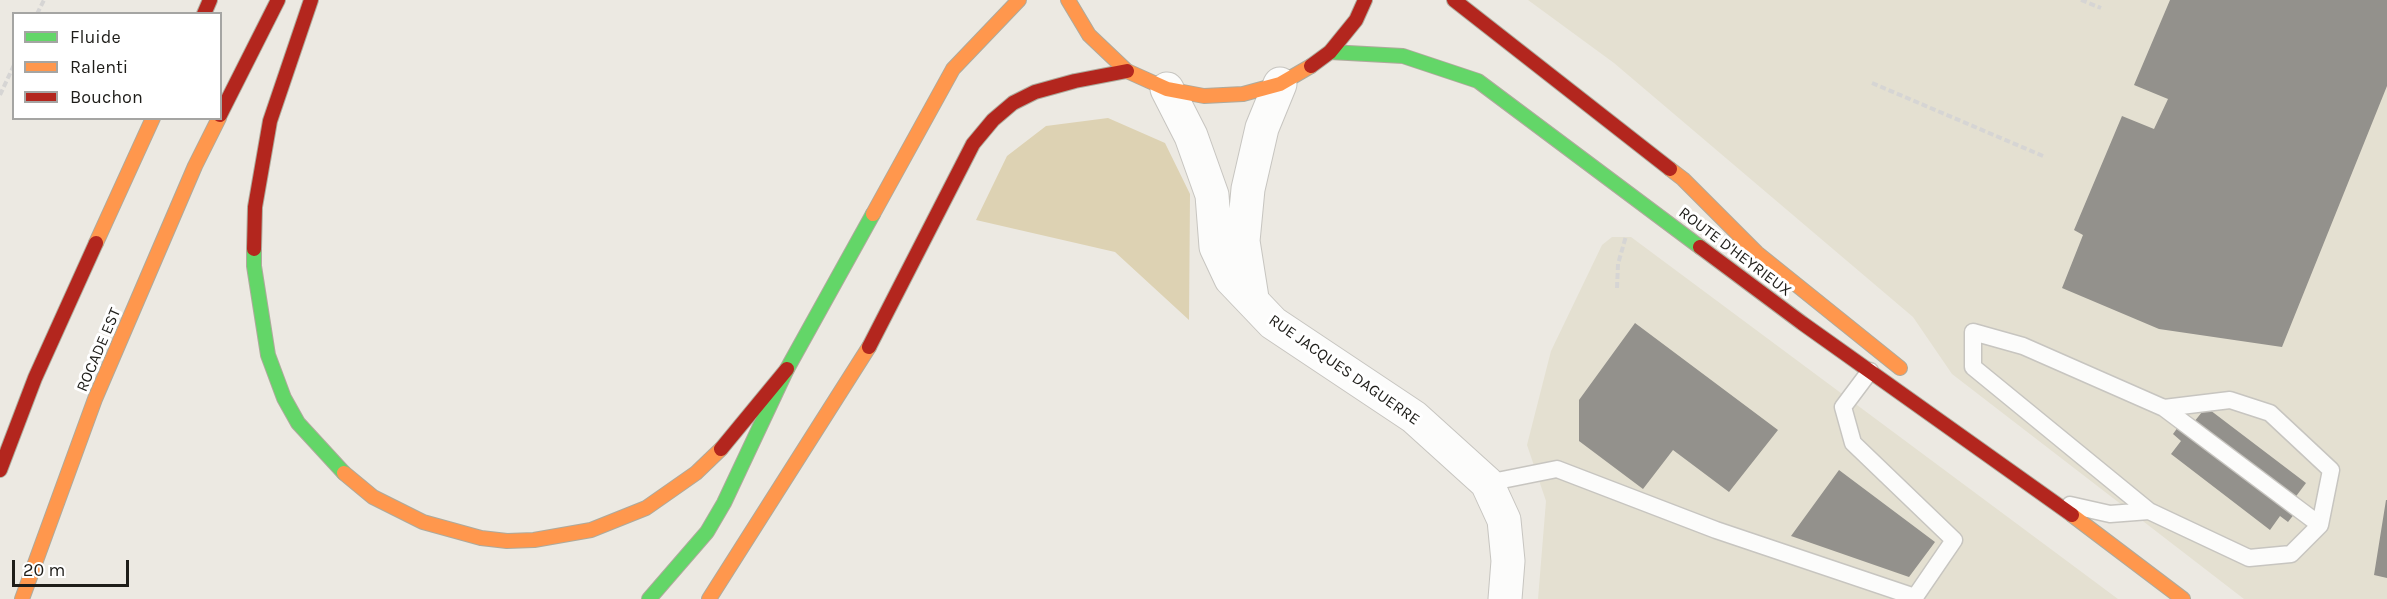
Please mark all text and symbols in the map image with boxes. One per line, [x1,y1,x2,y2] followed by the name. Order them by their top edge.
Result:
[12,12,222,120] legend
[70,26,121,48] text: Fluide
[70,56,128,78] text: Ralenti
[70,86,143,108] text: Bouchon
[1675,203,1795,301] street label: ROUTE D'HEYRIEUX
[73,305,125,395] street label: ROCADE EST
[1265,311,1423,429] street label: RUE JACQUES DAGUERRE
[15,548,132,586] scale bar
[23,559,65,581] text: 20 m

